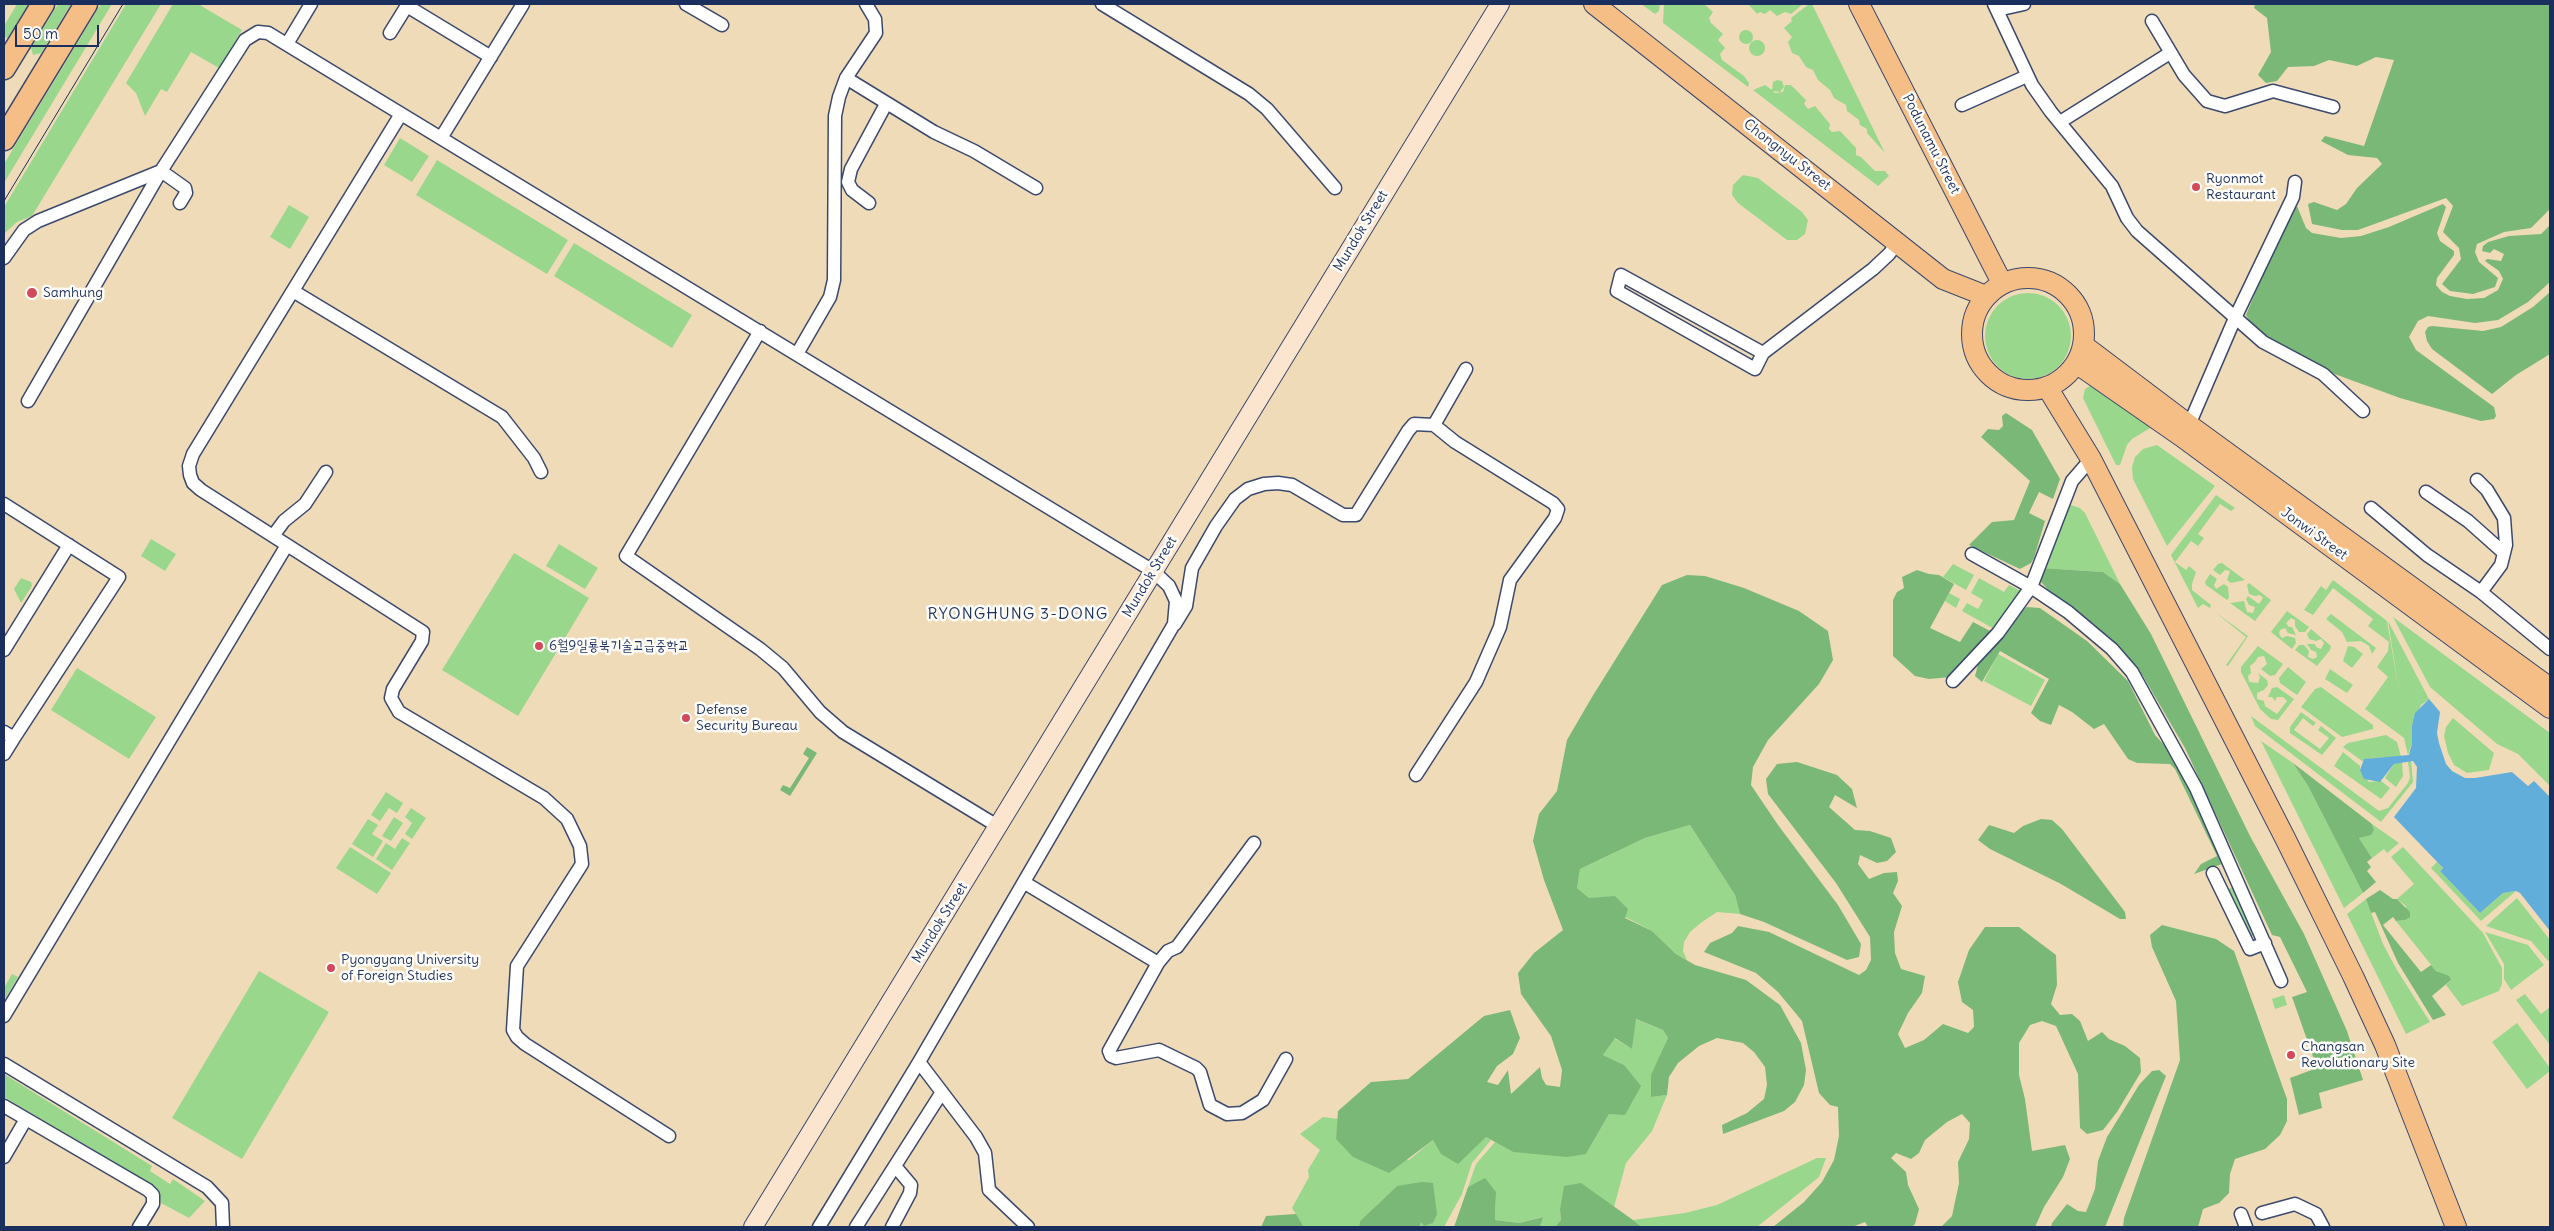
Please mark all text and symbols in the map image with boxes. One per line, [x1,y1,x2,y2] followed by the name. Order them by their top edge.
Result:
[18,15,101,47] scale bar
[23,24,58,43] text: 50 m
[1899,91,1963,197] street label: Podunamu Street
[1740,116,1834,194] street label: Chongnyu Street
[2206,171,2276,203] place label: Ryonmot Restaurant
[2190,181,2202,193] marker: Ryonmot Restaurant
[1330,187,1392,275] street label: Mundok Street
[43,285,103,301] place label: Samhung
[25,286,39,300] marker: Samhung
[2278,504,2350,564] street label: Jonwi Street
[1119,533,1181,621] street label: Mundok Street
[926,604,1110,624] district label: RYONGHUNG 3-DONG
[549,638,689,654] place label: 6월9일룡북기술고급중학교
[533,640,545,652] marker: 6월9일룡북기술고급중학교
[696,702,798,734] place label: Defense Security Bureau
[680,712,692,724] marker: Defense Security Bureau
[909,880,971,966] street label: Mundok Street
[341,952,479,984] place label: Pyongyang University of Foreign Studies
[325,962,337,974] marker: Pyongyang University of Foreign Studies
[2301,1039,2415,1072] place label: Changsan Revolutionary Site
[2285,1049,2297,1061] marker: Changsan Revolutionary Site

